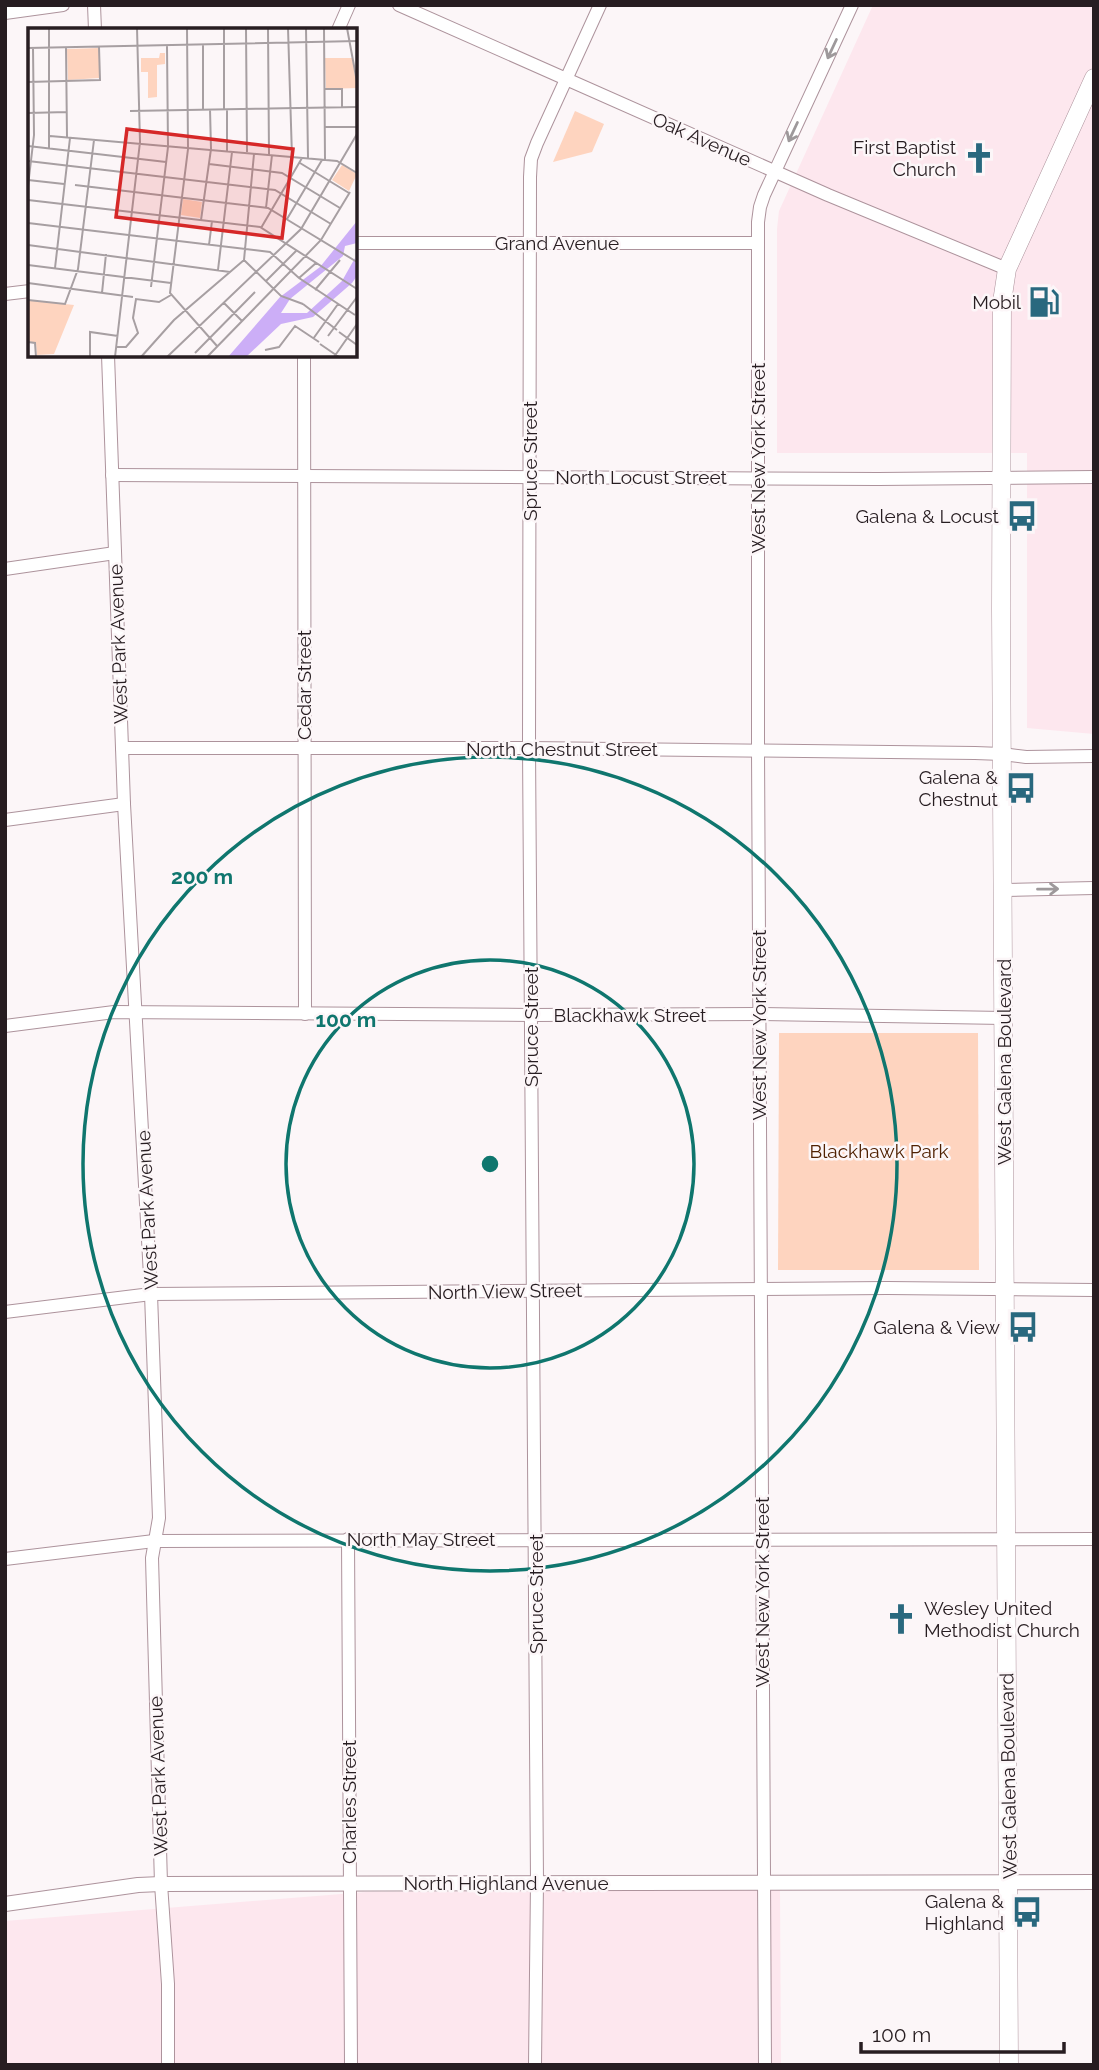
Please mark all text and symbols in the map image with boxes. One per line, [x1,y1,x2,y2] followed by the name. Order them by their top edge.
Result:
[28,28,357,357] inset map
[825,38,838,59] one-way arrow
[649,107,755,171] street label: Oak Avenue
[786,121,800,142] one-way arrow
[853,136,957,180] place label: First Baptist Church
[962,141,996,175] church icon: First Baptist Church
[495,232,619,254] street label: Grand Avenue
[1027,285,1061,319] fuel station icon: Mobil
[972,291,1022,313] place label: Mobil
[747,362,769,553] street label: West New York Street
[519,400,541,521] street label: Spruce Street
[555,466,727,488] street label: North Locust Street
[1005,499,1039,533] bus stop icon: Galena & Locust
[855,505,1000,527] place label: Galena & Locust
[104,564,132,724] street label: West Park Avenue
[293,629,315,740] street label: Cedar Street
[466,738,659,760] street label: North Chestnut Street
[918,766,999,810] place label: Galena & Chestnut
[1004,771,1038,805] bus stop icon: Galena & Chestnut
[171,864,233,889] text: 200 m
[1037,882,1060,896] one-way arrow
[748,929,770,1120] street label: West New York Street
[993,959,1015,1165] street label: West Galena Boulevard
[520,966,542,1087] street label: Spruce Street
[554,1004,707,1026] street label: Blackhawk Street
[316,1007,376,1032] text: 100 m
[132,1130,162,1290] street label: West Park Avenue
[810,1140,948,1162] park label: Blackhawk Park
[478,1152,502,1176] centre of rings
[428,1279,583,1303] street label: North View Street
[1006,1310,1040,1344] bus stop icon: Galena & View
[873,1316,1001,1338] place label: Galena & View
[751,1496,773,1687] street label: West New York Street
[347,1528,496,1550] street label: North May Street
[525,1533,547,1654] street label: Spruce Street
[924,1597,1080,1641] place label: Wesley United Methodist Church
[884,1602,918,1636] church icon: Wesley United Methodist Church
[995,1673,1021,1879] street label: West Galena Boulevard
[144,1696,172,1856] street label: West Park Avenue
[338,1739,360,1864] street label: Charles Street
[403,1872,609,1894] street label: North Highland Avenue
[925,1890,1004,1934] place label: Galena & Highland
[1010,1895,1044,1929] bus stop icon: Galena & Highland
[861,2010,1064,2054] scale bar
[872,2022,931,2047] text: 100 m

